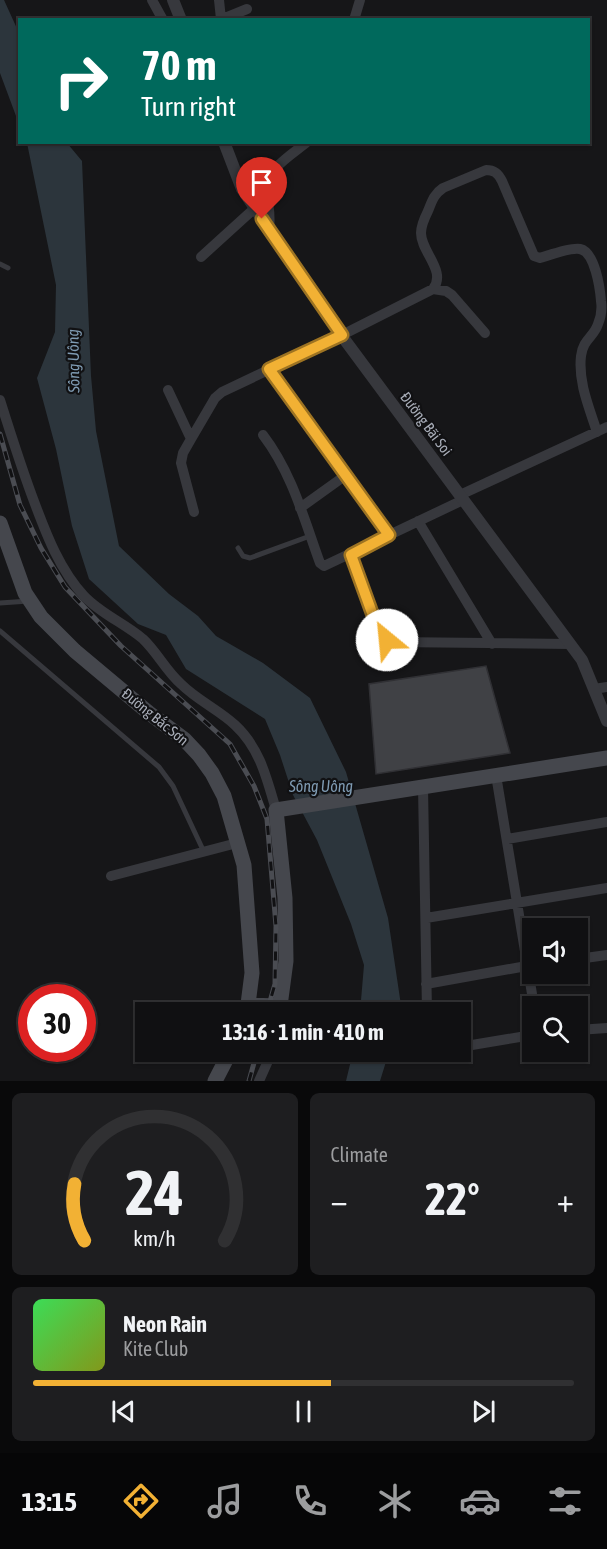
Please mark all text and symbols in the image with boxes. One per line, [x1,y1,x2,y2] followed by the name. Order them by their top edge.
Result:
[141,41,216,89] text: 70 m
[42,42,120,120] icon: right
[141,91,236,122] text: Turn right
[236,157,287,219] pin
[245,166,278,199] icon: arrive
[63,329,84,394] water label: Sông Uông
[397,389,456,459] street label: Đường Bãi Soi
[355,608,419,672] position arrow
[119,685,192,749] street label: Đường Bắc Sơn
[288,777,353,796] water label: Sông Uông
[522,918,588,1062] map controls
[522,918,588,984] button: sound
[18,984,96,1062] speed limit sign: 30
[522,996,588,1062] button: search
[222,1019,384,1045] text: 13:16 · 1 min · 410 m
[331,1143,388,1166] text: Climate
[125,1157,184,1228] text: 24
[425,1173,480,1225] text: 22°
[331,1181,348,1219] text: −
[557,1181,574,1219] text: +
[133,1226,176,1251] text: km/h
[123,1311,207,1337] text: Neon Rain
[123,1337,188,1360] text: Kite Club
[107,1395,140,1428] icon: previous
[287,1395,320,1428] icon: pause
[467,1395,500,1428] icon: next
[120,1480,162,1522] icon: directions
[204,1480,246,1522] icon: music
[289,1480,331,1522] icon: phone
[374,1480,416,1522] icon: climate
[459,1480,501,1522] icon: car
[544,1480,586,1522] icon: filters
[21,1486,77,1517] text: 13:15

